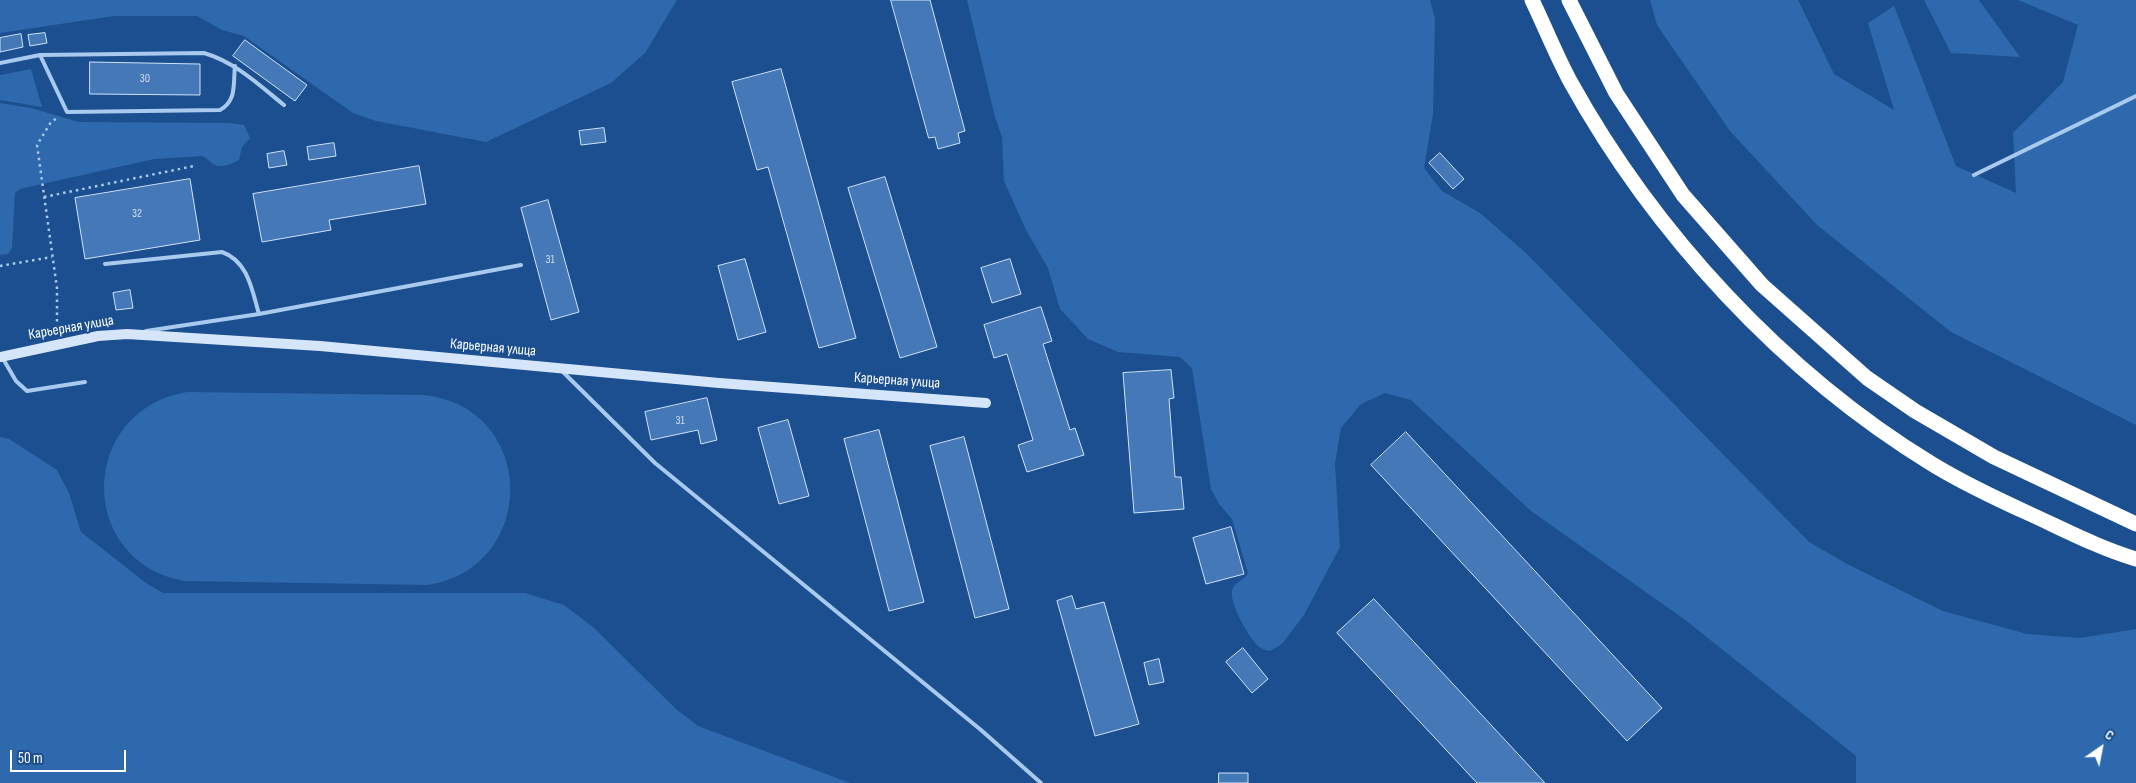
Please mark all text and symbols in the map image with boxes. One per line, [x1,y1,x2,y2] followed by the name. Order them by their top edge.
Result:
[140,72,150,86] house number: 30
[132,207,142,221] house number: 32
[545,253,555,267] house number: 31
[27,312,115,344] street label: Карьерная улица
[449,335,537,361] street label: Карьерная улица
[853,369,941,393] street label: Карьерная улица
[675,414,685,428] house number: 31
[2076,723,2126,773] north arrow
[2102,726,2117,744] text: С
[12,740,129,772] scale bar
[18,749,43,768] text: 50 m

